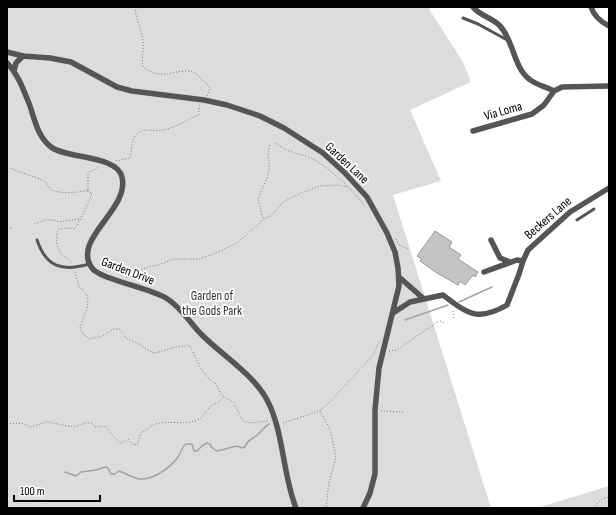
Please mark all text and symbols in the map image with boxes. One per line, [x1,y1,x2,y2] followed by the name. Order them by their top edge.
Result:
[482,98,524,124] street label: Via Loma
[322,139,372,187] street label: Garden Lane
[521,193,575,243] street label: Beckers Lane
[99,254,157,288] street label: Garden Drive
[182,288,242,319] park label: Garden of the Gods Park
[14,477,100,503] scale bar
[20,484,45,499] text: 100 m

